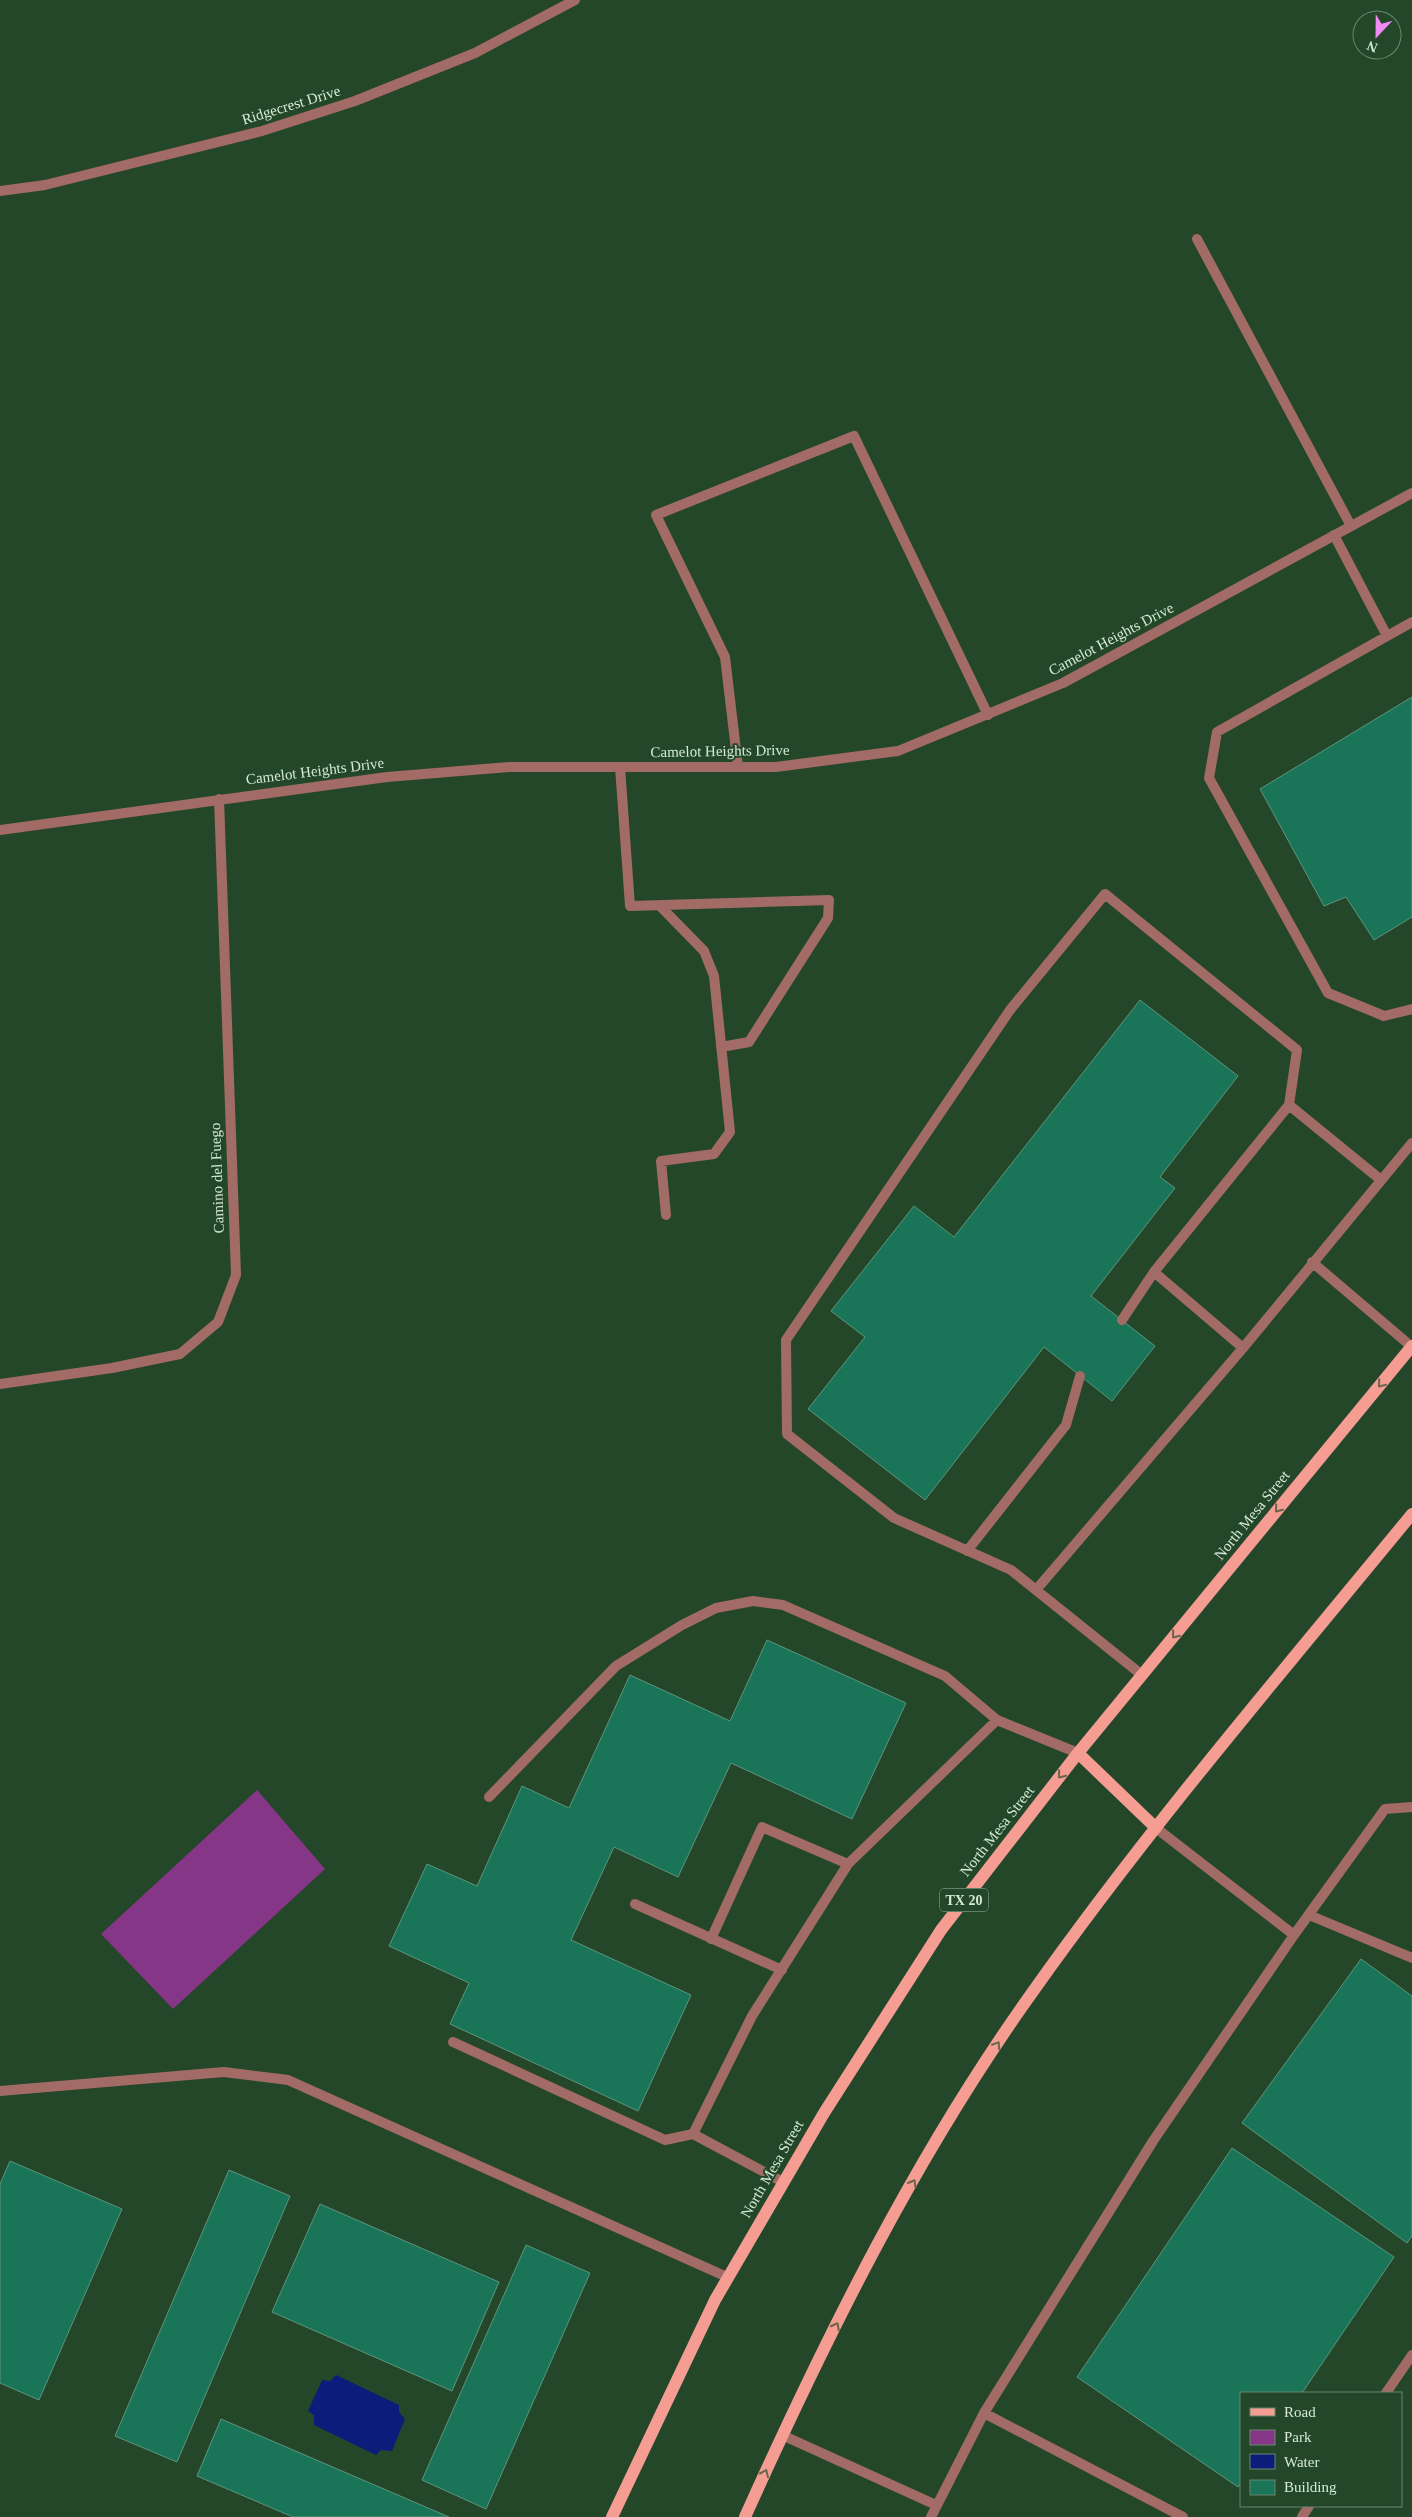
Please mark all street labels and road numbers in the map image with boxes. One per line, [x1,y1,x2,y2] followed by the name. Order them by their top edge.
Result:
[240,82,342,128] street label: Ridgecrest Drive
[1046,599,1176,679] street label: Camelot Heights Drive
[650,742,790,760] street label: Camelot Heights Drive
[245,755,385,787] street label: Camelot Heights Drive
[207,1122,227,1234] street label: Camino del Fuego
[1211,1467,1293,1563] street label: North Mesa Street
[957,1782,1038,1879] street label: North Mesa Street
[940,1888,988,1912] road number: TX 20
[738,2117,807,2221] street label: North Mesa Street

